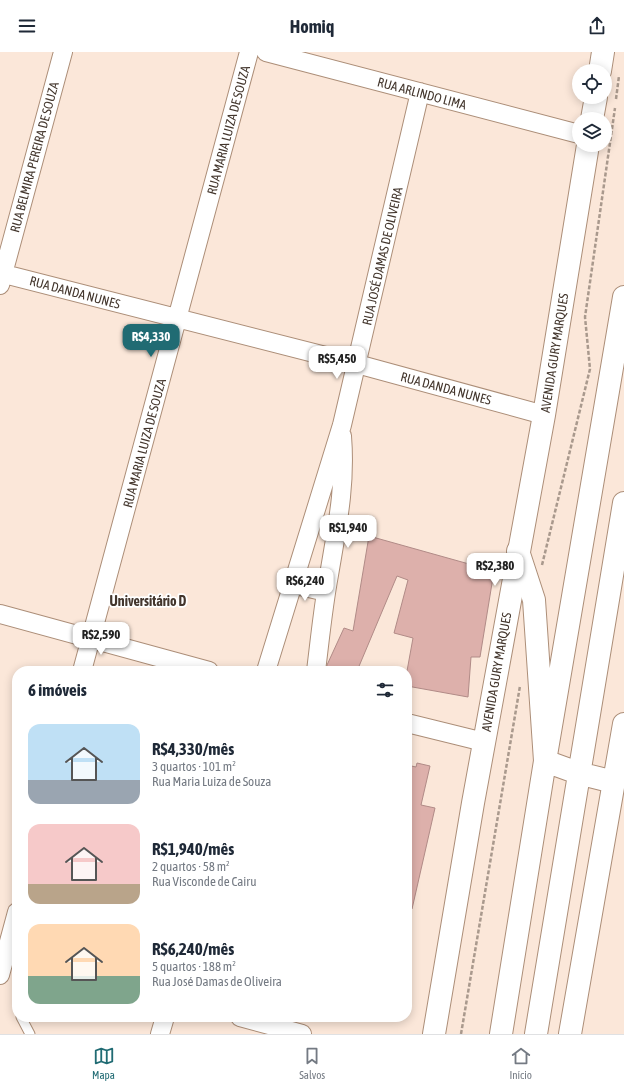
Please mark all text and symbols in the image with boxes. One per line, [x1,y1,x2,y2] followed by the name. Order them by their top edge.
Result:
[16,15,38,37] icon: menu
[586,15,608,37] icon: share
[290,16,334,37] text: Homiq
[204,63,253,196] street label: RUA MARIA LUIZA DE SOUZA
[572,64,612,152] map controls
[572,64,612,104] button: locate
[376,74,469,113] street label: RUA ARLINDO LIMA
[7,80,62,234] street label: RUA BELMIRA PEREIRA DE SOUZA
[572,112,612,152] button: layers
[359,185,406,327] street label: RUA JOSÉ DAMAS DE OLIVEIRA
[28,273,122,312] street label: RUA DANDA NUNES
[538,292,571,414] street label: AVENIDA GURY MARQUES
[114,324,188,358] pin: R$4,330
[132,329,170,344] text: R$4,330
[300,346,374,380] pin: R$5,450
[318,351,356,366] text: R$5,450
[399,369,493,408] street label: RUA DANDA NUNES
[120,376,169,509] street label: RUA MARIA LUIZA DE SOUZA
[311,515,385,549] pin: R$1,940
[329,520,367,535] text: R$1,940
[458,553,532,587] pin: R$2,380
[476,558,514,573] text: R$2,380
[268,568,342,602] pin: R$6,240
[286,573,324,588] text: R$6,240
[110,593,187,609] district label: Universitário D
[479,611,514,733] street label: AVENIDA GURY MARQUES
[64,622,138,656] pin: R$2,590
[82,627,120,642] text: R$2,590
[374,679,396,701] icon: filters
[28,680,87,700] text: 6 imóveis
[152,739,234,759] text: R$4,330/mês
[60,740,108,788] icon: home
[152,759,236,774] text: 3 quartos · 101 m²
[152,774,271,789] text: Rua Maria Luiza de Souza
[152,839,234,859] text: R$1,940/mês
[60,840,108,888] icon: home
[152,859,230,874] text: 2 quartos · 58 m²
[152,874,256,889] text: Rua Visconde de Cairu
[152,939,234,959] text: R$6,240/mês
[60,940,108,988] icon: home
[152,959,236,974] text: 5 quartos · 188 m²
[152,974,282,989] text: Rua José Damas de Oliveira
[92,1045,115,1081] tab: Mapa
[299,1045,325,1081] tab: Salvos
[509,1045,532,1081] tab: Início

